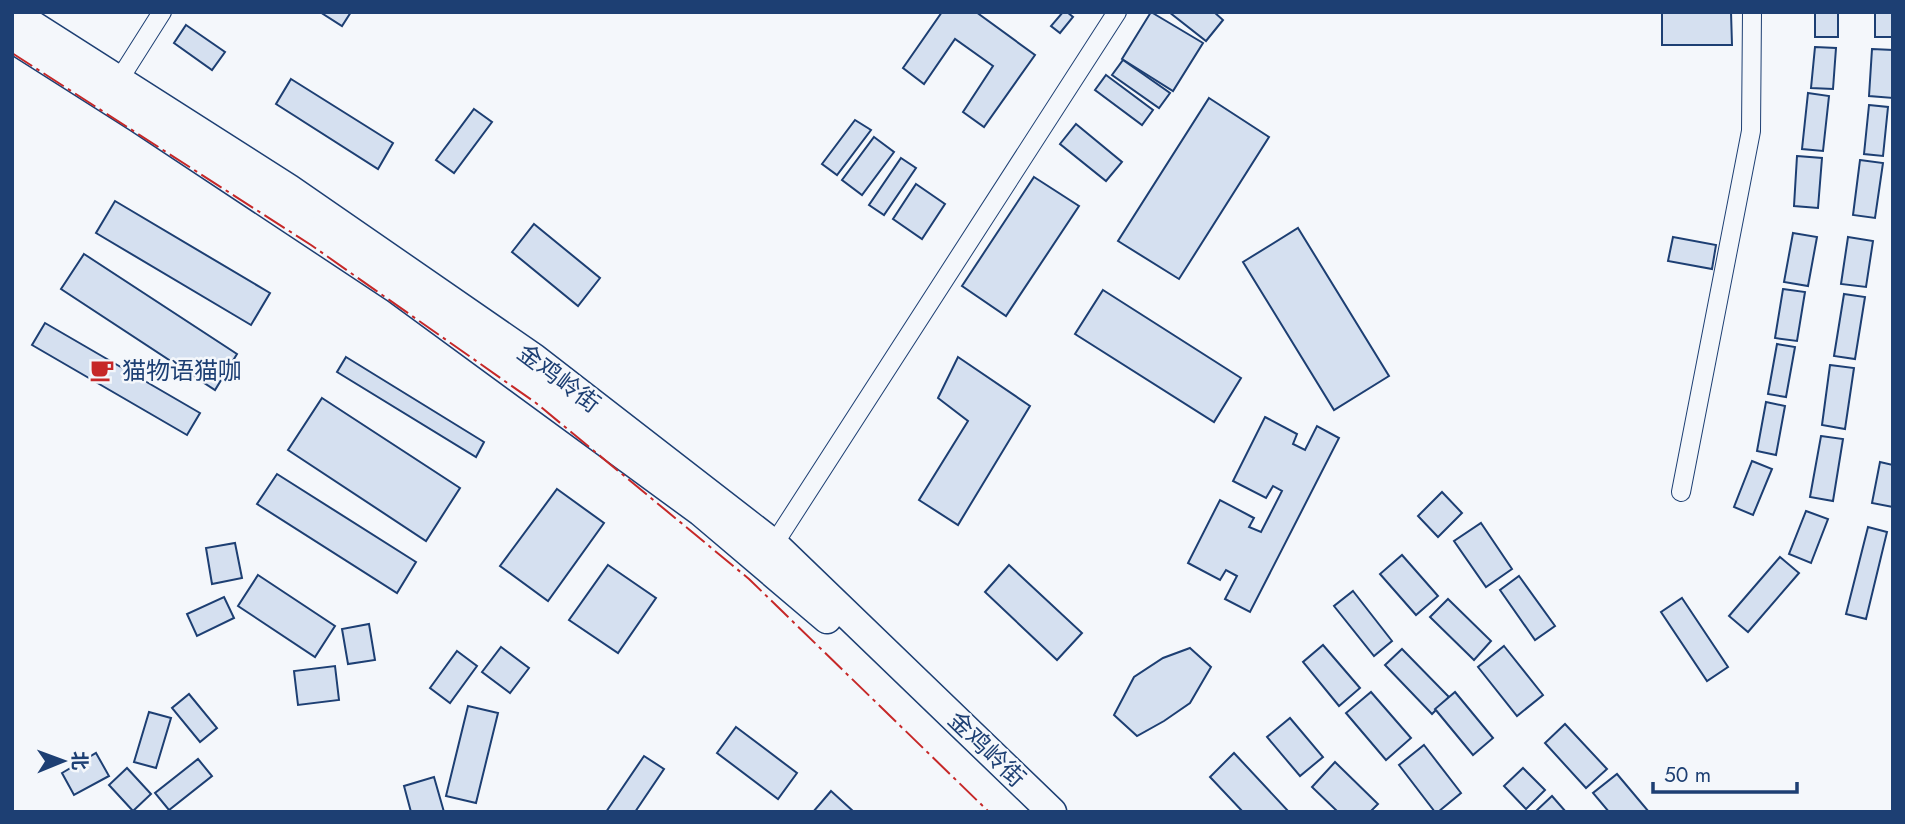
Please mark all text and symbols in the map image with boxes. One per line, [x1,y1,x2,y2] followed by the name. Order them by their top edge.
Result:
[510,335,608,421] street label: 金鸡岭街
[122,353,242,388] place label: 猫物语猫咖
[88,356,116,384] cafe icon: 猫物语猫咖
[940,703,1034,795] street label: 金鸡岭街
[28,726,98,796] north arrow
[1653,750,1797,794] scale bar
[66,751,93,770] text: 北
[1664,760,1711,790] text: 50 m

